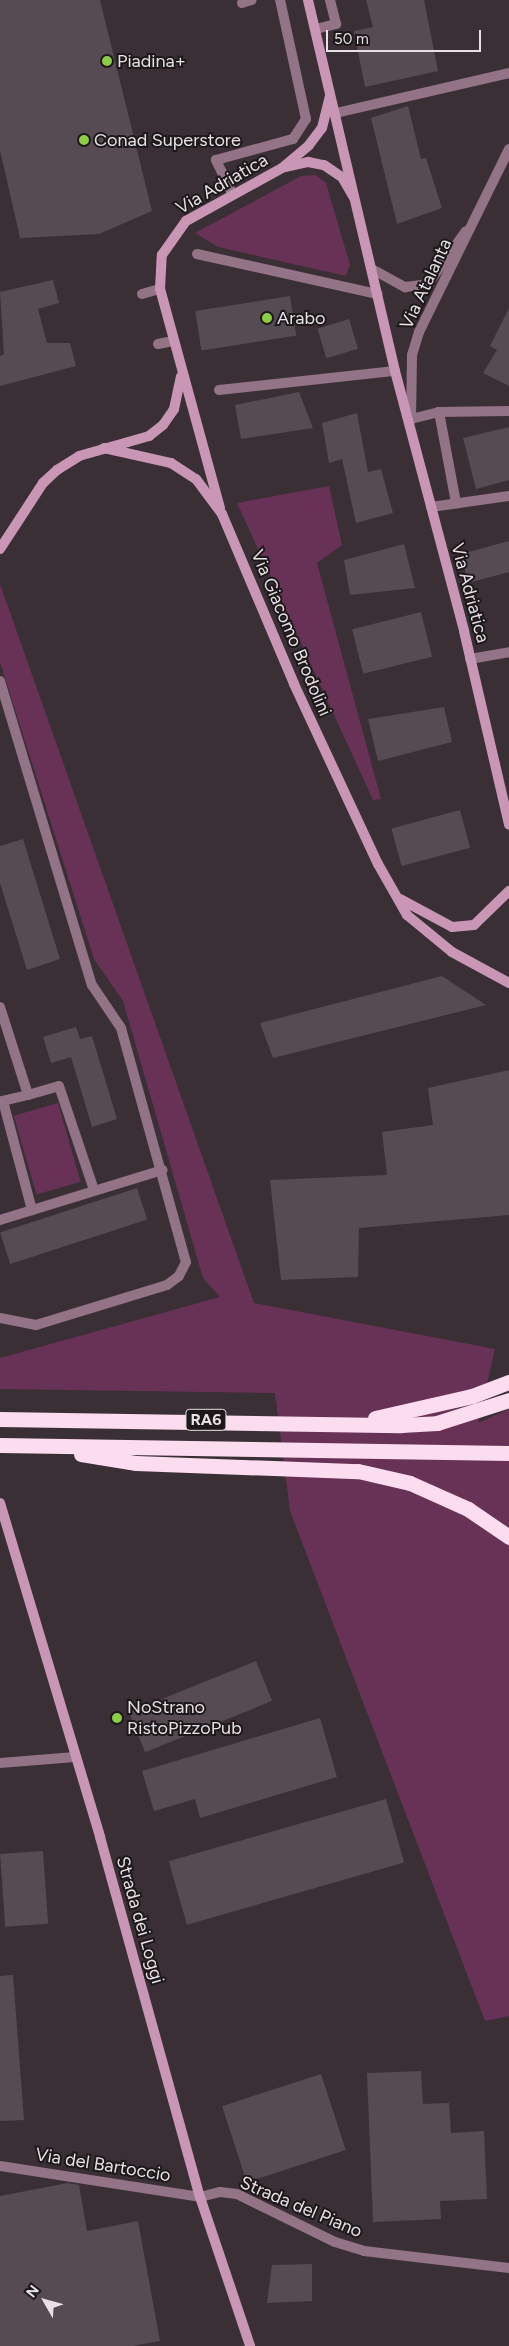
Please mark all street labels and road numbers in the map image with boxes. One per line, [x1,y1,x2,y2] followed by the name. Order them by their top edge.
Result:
[172,149,272,219] street label: Via Adriatica
[396,235,456,333] street label: Via Atalanta
[446,541,494,645] street label: Via Adriatica
[246,547,336,719] street label: Via Giacomo Brodolini
[185,1406,227,1434] road number: RA6
[112,1854,168,1986] street label: Strada dei Loggi
[34,2144,172,2186] street label: Via del Bartoccio
[237,2172,365,2242] street label: Strada del Piano

